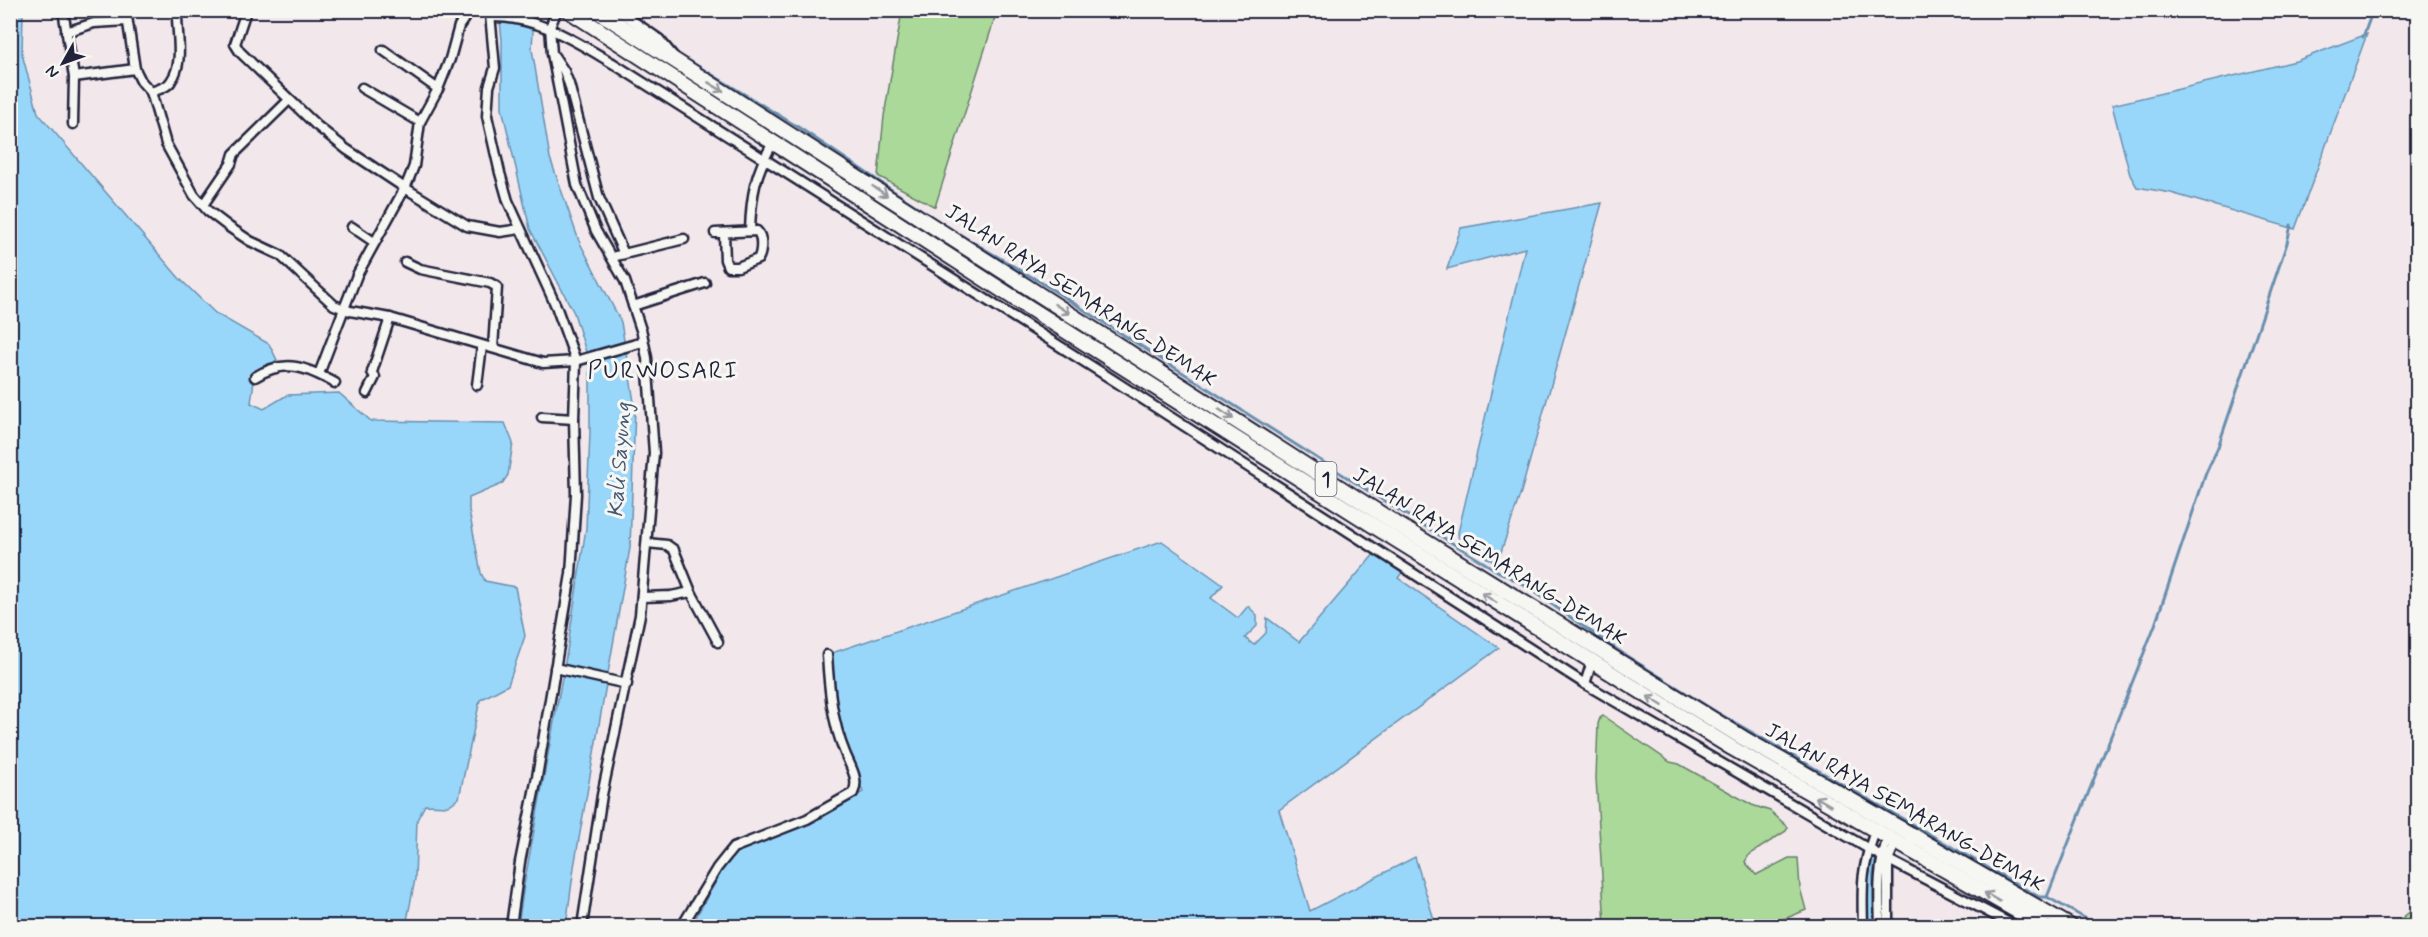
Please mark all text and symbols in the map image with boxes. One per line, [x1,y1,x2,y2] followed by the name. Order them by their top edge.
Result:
[33,33,93,93] north arrow
[41,61,64,83] text: N
[707,81,724,93] one-way arrow
[872,185,889,198] one-way arrow
[940,198,1221,394] street label: JALAN RAYA SEMARANG-DEMAK
[1053,303,1070,315] one-way arrow
[587,356,739,387] district label: PURWOSARI
[602,401,639,519] water label: Kali Sayung
[1217,408,1234,420] one-way arrow
[1347,461,1632,653] street label: JALAN RAYA SEMARANG-DEMAK
[1316,462,1336,496] road number: 1
[1481,591,1498,604] one-way arrow
[1647,694,1664,706] one-way arrow
[1760,716,2049,899] street label: JALAN RAYA SEMARANG-DEMAK
[1815,794,1832,806] one-way arrow
[1984,891,2001,903] one-way arrow

